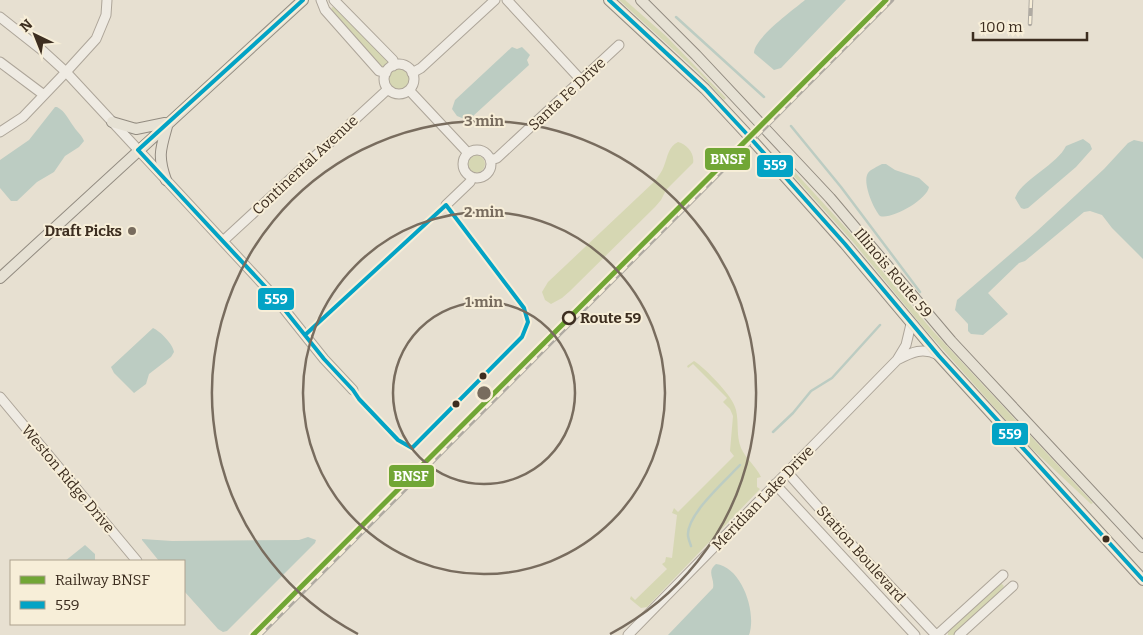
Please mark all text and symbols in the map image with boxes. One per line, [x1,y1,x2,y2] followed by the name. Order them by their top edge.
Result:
[10,10,60,60] north arrow
[973,10,1087,42] scale bar
[17,16,36,36] text: N
[980,18,1023,36] text: 100 m
[525,54,609,134] street label: Santa Fe Drive
[248,111,362,219] street label: Continental Avenue
[464,112,504,130] text: 3 min
[704,147,751,171] line badge: BNSF
[710,151,746,168] text: BNSF
[756,154,794,178] line badge: 559
[763,157,787,174] text: 559
[464,203,504,221] text: 2 min
[45,222,122,240] place label: Draft Picks
[850,224,936,322] street label: Illinois Route 59
[126,225,138,237] marker: Draft Picks
[257,287,295,311] line badge: 559
[264,291,288,308] text: 559
[465,293,503,311] text: 1 min
[580,309,642,327] place label: Route 59
[562,311,576,325] marker: Route 59
[478,371,488,381] unlabelled marker
[475,384,493,402] centre of rings
[451,399,461,409] unlabelled marker
[18,421,118,537] street label: Weston Ridge Drive
[991,422,1029,446] line badge: 559
[998,426,1022,443] text: 559
[708,442,818,554] street label: Meridian Lake Drive
[388,464,435,488] line badge: BNSF
[393,468,429,485] text: BNSF
[813,502,909,606] street label: Station Boulevard
[1101,534,1111,544] unlabelled marker
[10,560,185,625] legend
[55,571,150,589] text: Railway BNSF
[55,596,80,614] text: 559

